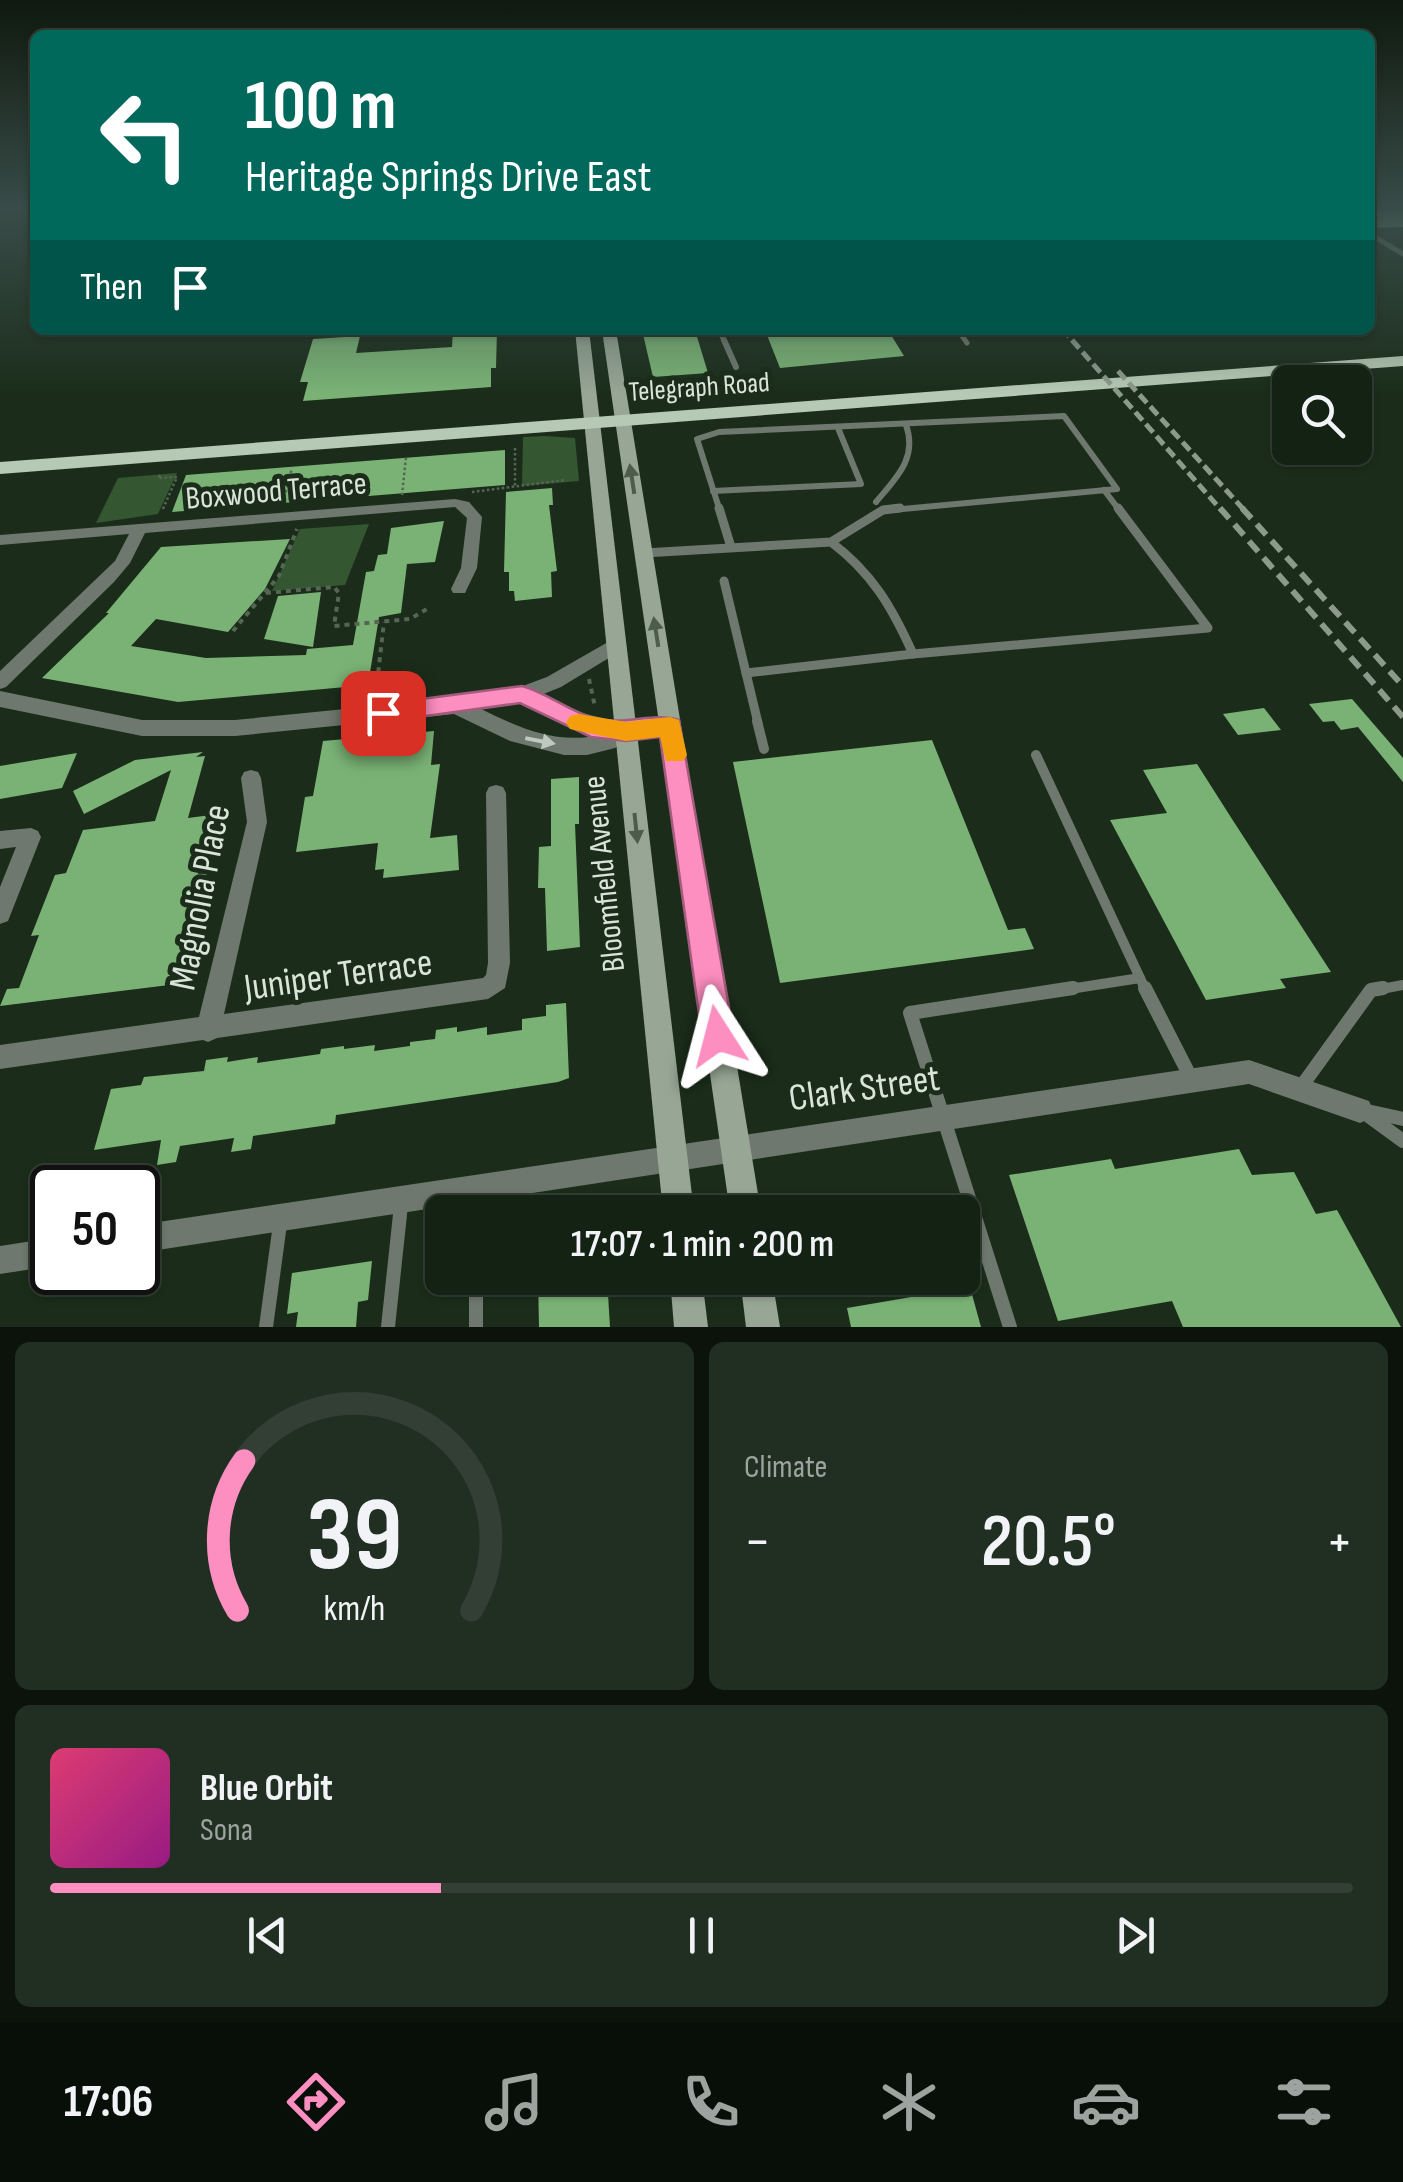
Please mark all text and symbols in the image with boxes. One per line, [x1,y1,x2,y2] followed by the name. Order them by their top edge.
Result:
[245,65,396,149] text: 100 m
[80,70,210,200] icon: left
[245,150,652,205] text: Heritage Springs Drive East
[163,260,218,315] icon: arrive
[80,265,143,310] text: Then
[1272,365,1372,465] map controls
[1272,365,1372,465] button: search
[627,366,771,409] street label: Telegraph Road
[624,463,639,494] one-way arrow
[184,464,368,519] street label: Boxwood Terrace
[648,616,663,648] one-way arrow
[341,671,426,756] pin
[356,686,411,741] icon: arrive
[525,733,556,749] one-way arrow
[575,774,634,974] street label: Bloomfield Avenue
[160,801,241,994] street label: Magnolia Place
[628,813,644,845] one-way arrow
[240,940,435,1011] street label: Juniper Terrace
[666,984,770,1088] position arrow
[786,1056,942,1121] street label: Clark Street
[30,1165,160,1295] speed limit sign: 50
[571,1222,834,1267] text: 17:07 · 1 min · 200 m
[744,1448,827,1487] text: Climate
[307,1474,402,1599] text: 39
[981,1497,1116,1588] text: 20.5°
[744,1509,771,1576] text: −
[1326,1509,1353,1576] text: +
[324,1588,385,1631] text: km/h
[200,1766,333,1811] text: Blue Orbit
[200,1811,253,1850] text: Sona
[240,1908,295,1963] icon: previous
[674,1908,729,1963] icon: pause
[1108,1908,1163,1963] icon: next
[281,2067,351,2137] icon: directions
[479,2067,549,2137] icon: music
[676,2067,746,2137] icon: phone
[874,2067,944,2137] icon: climate
[1071,2067,1141,2137] icon: car
[1269,2067,1339,2137] icon: filters
[64,2075,153,2130] text: 17:06

